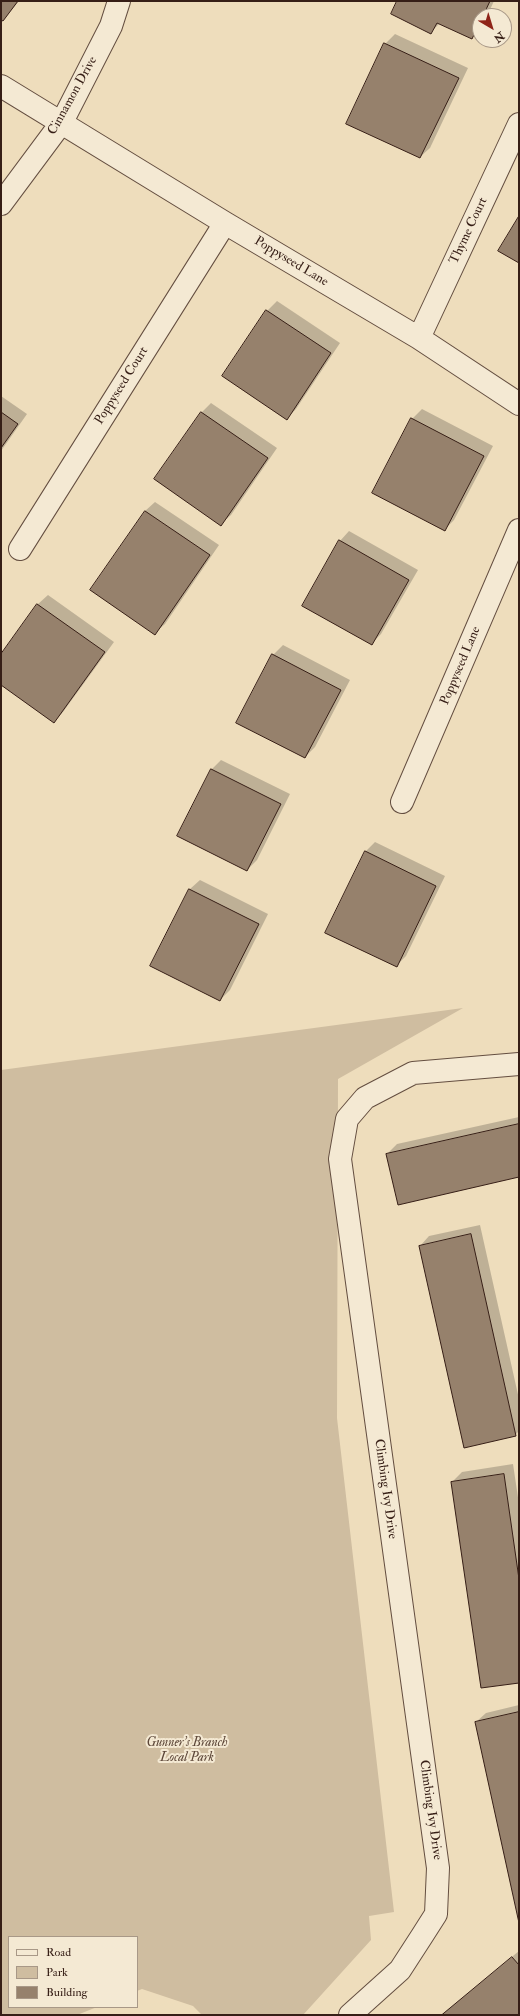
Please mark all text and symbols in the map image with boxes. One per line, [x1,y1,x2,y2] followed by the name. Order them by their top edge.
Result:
[472,8,512,48] north arrow
[491,29,507,45] text: N
[45,54,101,138] street label: Cinnamon Drive
[447,195,491,267] street label: Thyme Court
[251,234,331,290] street label: Poppyseed Lane
[92,344,152,428] street label: Poppyseed Court
[437,624,485,708] street label: Poppyseed Lane
[370,1438,400,1540] street label: Climbing Ivy Drive
[146,1735,228,1766] park label: Gunner's Branch Local Park
[415,1759,445,1861] street label: Climbing Ivy Drive
[8,1936,138,2008] legend
[46,1945,71,1960] text: Road
[46,1965,68,1980] text: Park
[46,1985,87,2000] text: Building

